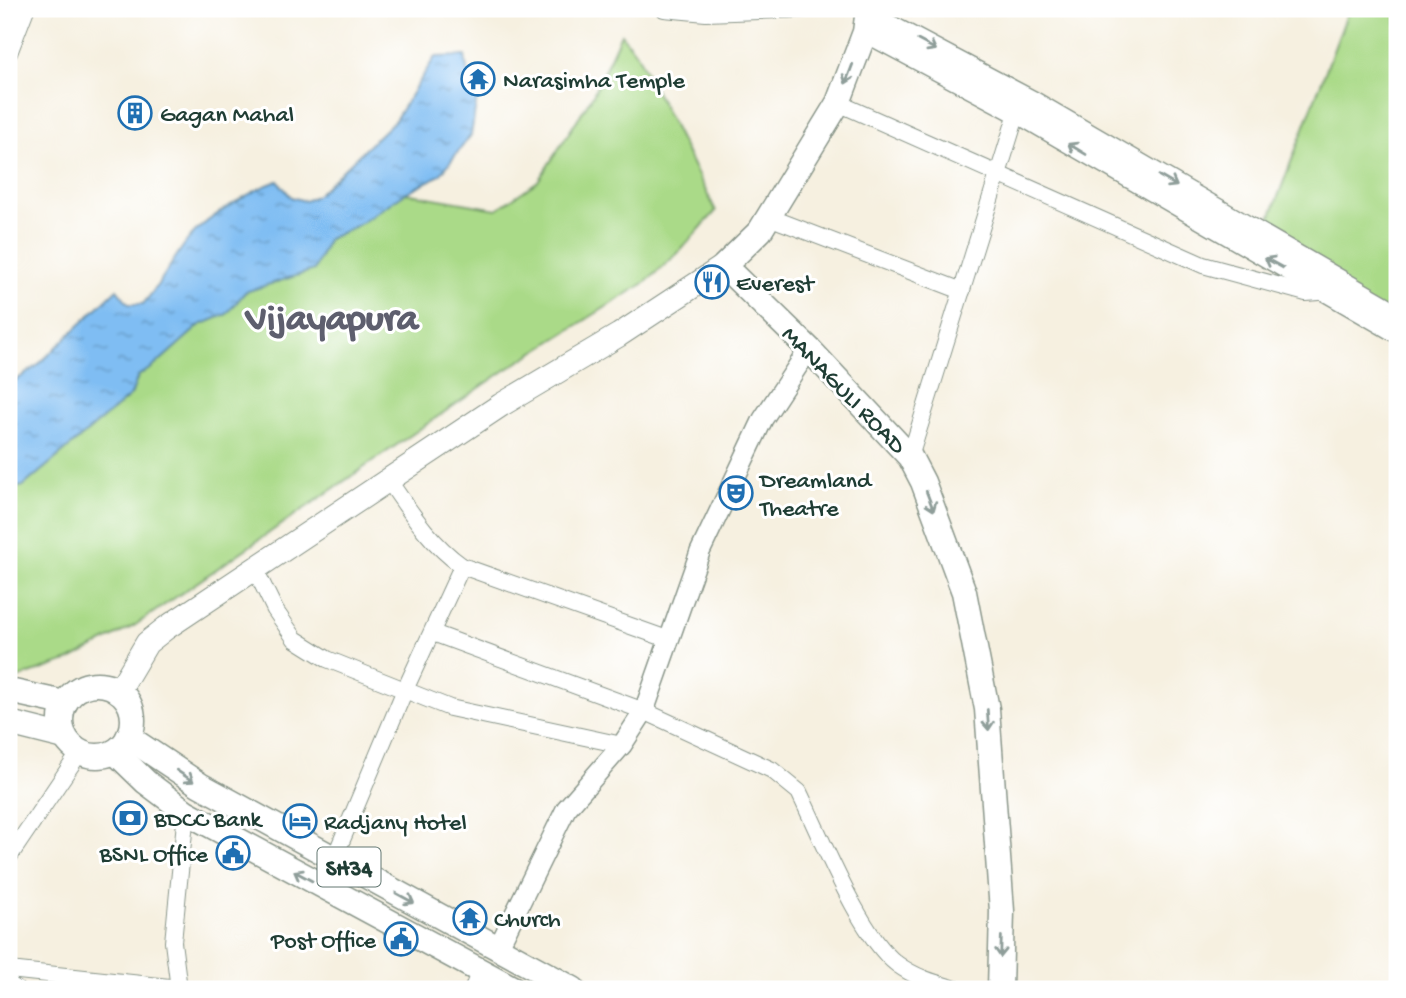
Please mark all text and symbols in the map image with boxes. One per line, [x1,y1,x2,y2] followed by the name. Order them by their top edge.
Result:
[917,38,937,52] one-way arrow
[459,60,497,98] temple icon: Narasimha Temple
[842,62,854,84] one-way arrow
[503,68,686,97] place label: Narasimha Temple
[116,94,154,132] building icon: Gagan Mahal
[160,102,294,131] place label: Gagan Mahal
[1068,142,1088,156] one-way arrow
[1158,174,1178,188] one-way arrow
[1264,256,1285,269] one-way arrow
[693,263,731,301] restaurant icon: Everest
[736,271,816,300] place label: Everest
[244,299,420,343] district label: Vijayapura
[774,321,911,462] street label: MANAGULI ROAD
[758,468,873,525] place label: Dreamland Theatre
[717,474,755,512] theatre icon: Dreamland Theatre
[924,490,937,512] one-way arrow
[982,709,995,731] one-way arrow
[175,768,194,783] one-way arrow
[111,799,149,837] bank icon: BDCC Bank
[281,802,319,840] hotel icon: Radjany Hotel
[153,807,264,836] place label: BDCC Bank
[324,810,467,839] place label: Radjany Hotel
[214,834,252,872] public building icon: BSNL Office
[99,842,209,871] place label: BSNL Office
[318,848,380,887] road number: SH34
[293,868,313,882] one-way arrow
[395,891,415,905] one-way arrow
[451,899,489,937] temple icon: Church
[494,907,561,936] place label: Church
[382,920,420,958] public building icon: Post Office
[270,928,377,957] place label: Post Office
[995,935,1008,958] one-way arrow

